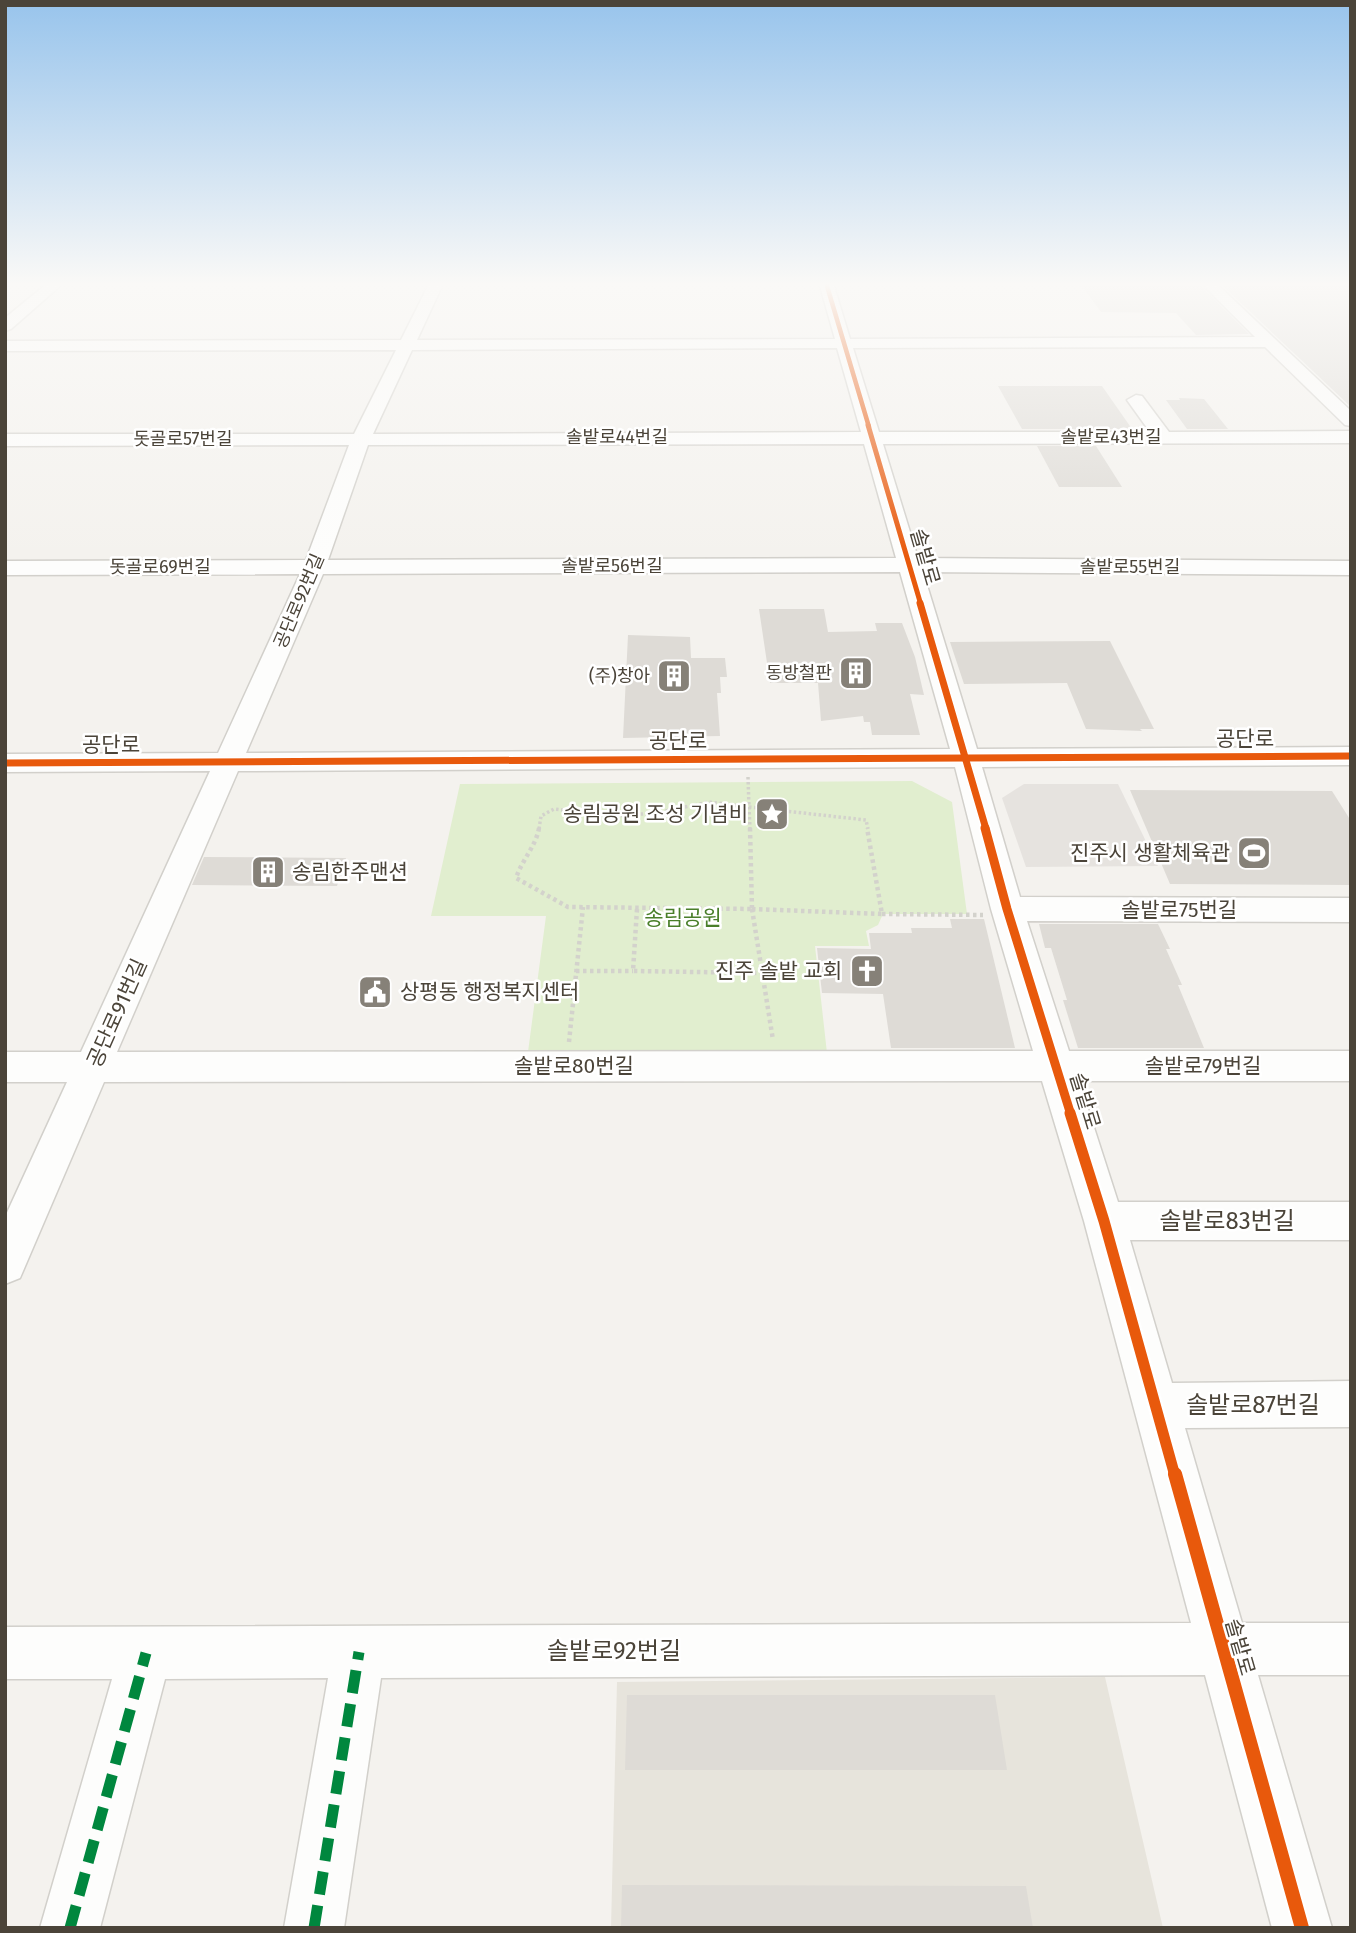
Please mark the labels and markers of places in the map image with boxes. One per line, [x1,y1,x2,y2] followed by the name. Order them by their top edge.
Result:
[837,654,875,692] building icon: 동방철판
[655,657,693,695] building icon: (주)창아
[766,662,832,684] place label: 동방철판
[589,665,650,687] place label: (주)창아
[753,795,791,833] place icon: 송림공원 조성 기념비
[563,801,748,827] place label: 송림공원 조성 기념비
[1235,834,1273,872] sports icon: 진주시 생활체육관
[1070,840,1230,866] place label: 진주시 생활체육관
[249,853,287,891] building icon: 송림한주맨션
[292,859,408,885] place label: 송림한주맨션
[848,952,886,990] church icon: 진주 솔밭 교회
[715,958,842,984] place label: 진주 솔밭 교회
[356,973,394,1011] public building icon: 상평동 행정복지센터
[400,979,579,1005] place label: 상평동 행정복지센터

